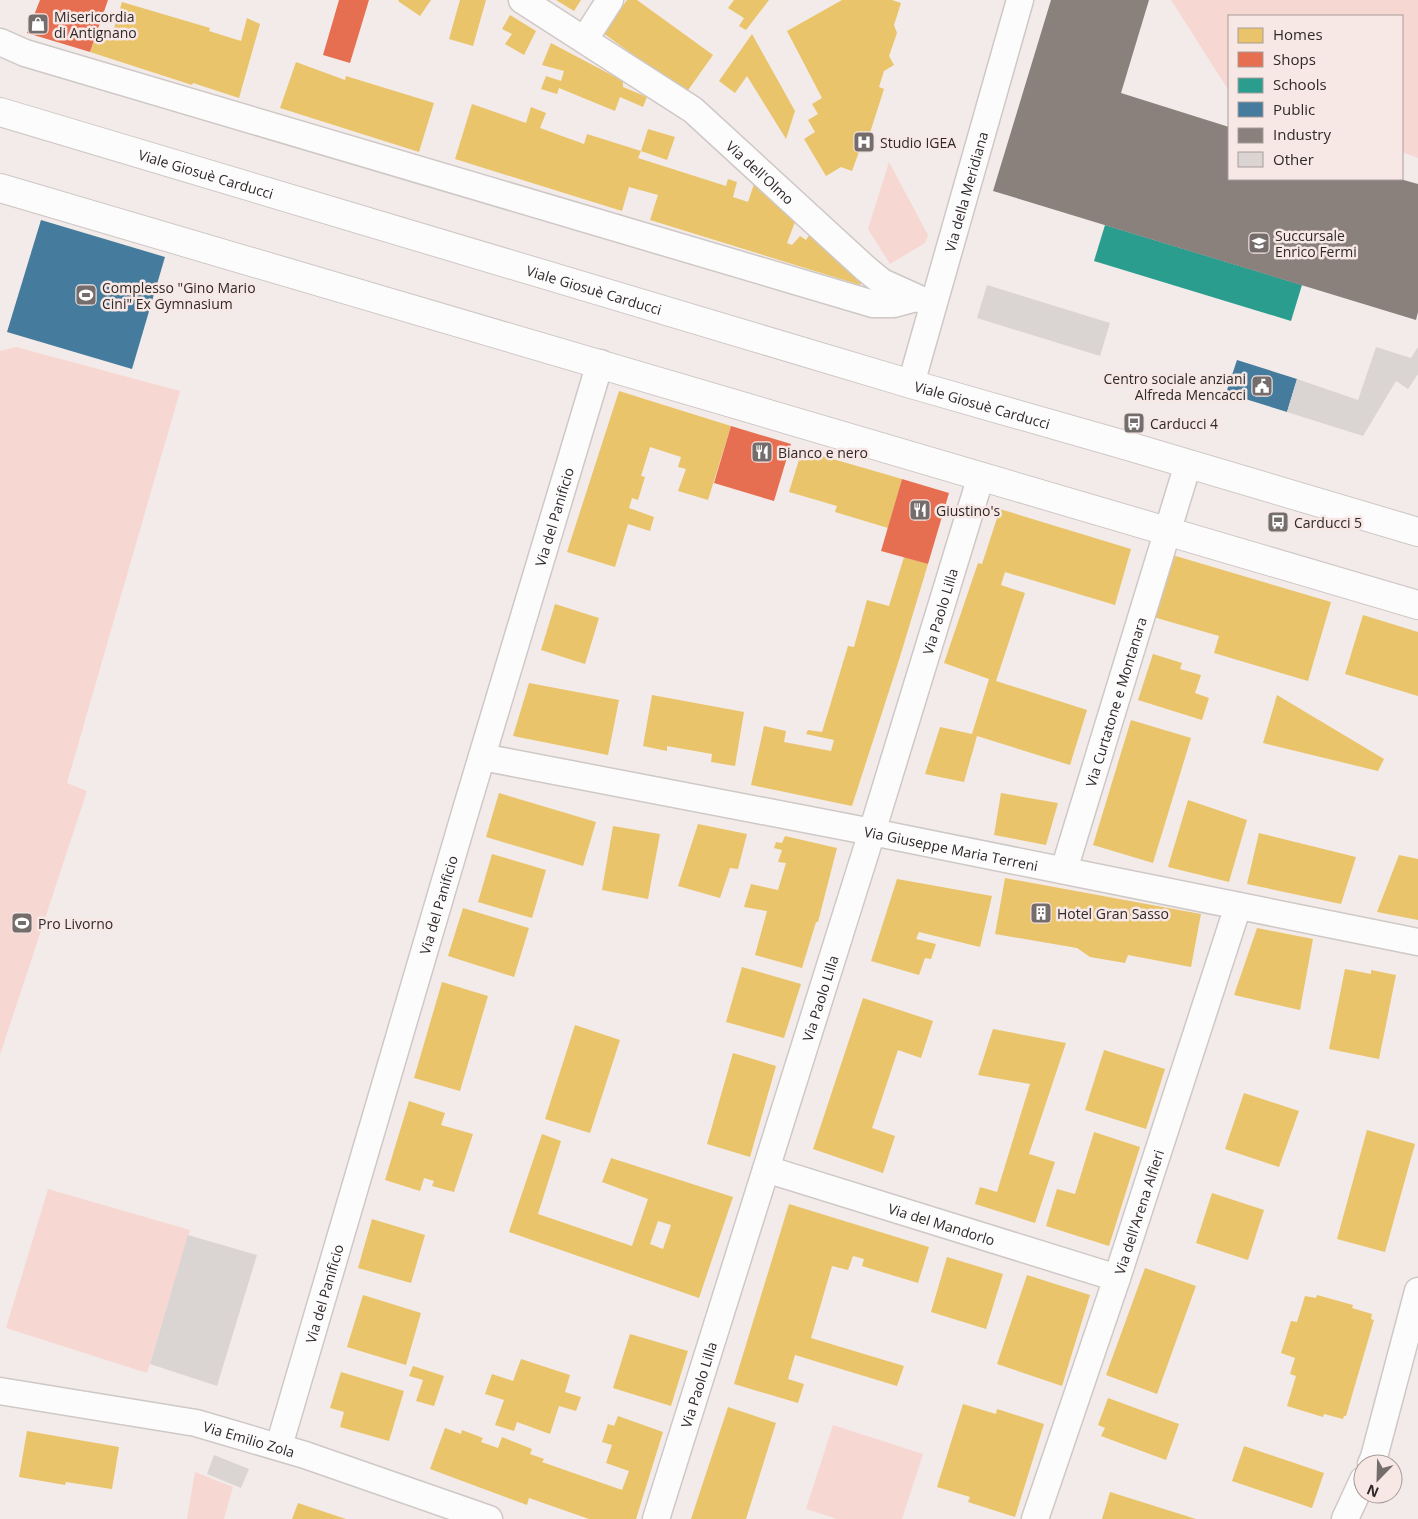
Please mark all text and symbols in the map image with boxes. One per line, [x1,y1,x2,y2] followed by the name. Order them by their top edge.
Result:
[54,7,137,42] place label: Misericordia di Antignano
[26,12,50,36] shop icon: Misericordia di Antignano
[1228,15,1403,180] legend
[1273,24,1323,44] text: Homes
[1273,49,1316,69] text: Shops
[1273,74,1327,94] text: Schools
[1273,99,1315,119] text: Public
[1273,124,1331,144] text: Industry
[939,129,992,254] street label: Via della Meridiana
[852,130,876,154] hospital icon: Studio IGEA
[880,133,956,152] place label: Studio IGEA
[723,136,799,208] street label: Via dell'Olmo
[136,144,276,203] street label: Viale Giosuè Carducci
[1273,149,1314,169] text: Other
[1275,226,1357,261] place label: Succursale Enrico Fermi
[1247,231,1271,255] school or university icon: Succursale Enrico Fermi
[524,260,664,319] street label: Viale Giosuè Carducci
[102,278,256,313] place label: Complesso "Gino Mario Cini" Ex Gymnasium
[74,283,98,307] sports icon: Complesso "Gino Mario Cini" Ex Gymnasium
[1103,369,1246,404] place label: Centro sociale anziani Alfreda Mencacci
[1250,374,1274,398] public building icon: Centro sociale anziani Alfreda Mencacci
[912,376,1052,433] street label: Viale Giosuè Carducci
[1122,411,1146,435] bus stop icon: Carducci 4
[1150,414,1218,433] place label: Carducci 4
[750,440,774,464] restaurant icon: Bianco e nero
[778,443,868,462] place label: Bianco e nero
[530,465,578,568] street label: Via del Panificio
[908,498,932,522] restaurant icon: Giustino's
[936,501,1001,520] place label: Giustino's
[1266,510,1290,534] bus stop icon: Carducci 5
[1294,513,1362,532] place label: Carducci 5
[917,566,962,657] street label: Via Paolo Lilla
[1081,614,1150,789] street label: Via Curtatone e Montanara
[863,821,1040,875] street label: Via Giuseppe Maria Terreni
[414,853,461,957] street label: Via del Panificio
[1029,901,1053,925] building icon: Hotel Gran Sasso
[1057,904,1169,923] place label: Hotel Gran Sasso
[10,911,34,935] sports icon: Pro Livorno
[38,914,113,933] place label: Pro Livorno
[797,953,842,1044] street label: Via Paolo Lilla
[1109,1147,1168,1277] street label: Via dell'Arena Alfieri
[886,1198,997,1249] street label: Via del Mandorlo
[300,1242,347,1345] street label: Via del Panificio
[676,1339,721,1430] street label: Via Paolo Lilla
[201,1416,297,1461] street label: Via Emilio Zola
[1353,1454,1403,1504] north arrow
[1364,1480,1382,1502] text: N

